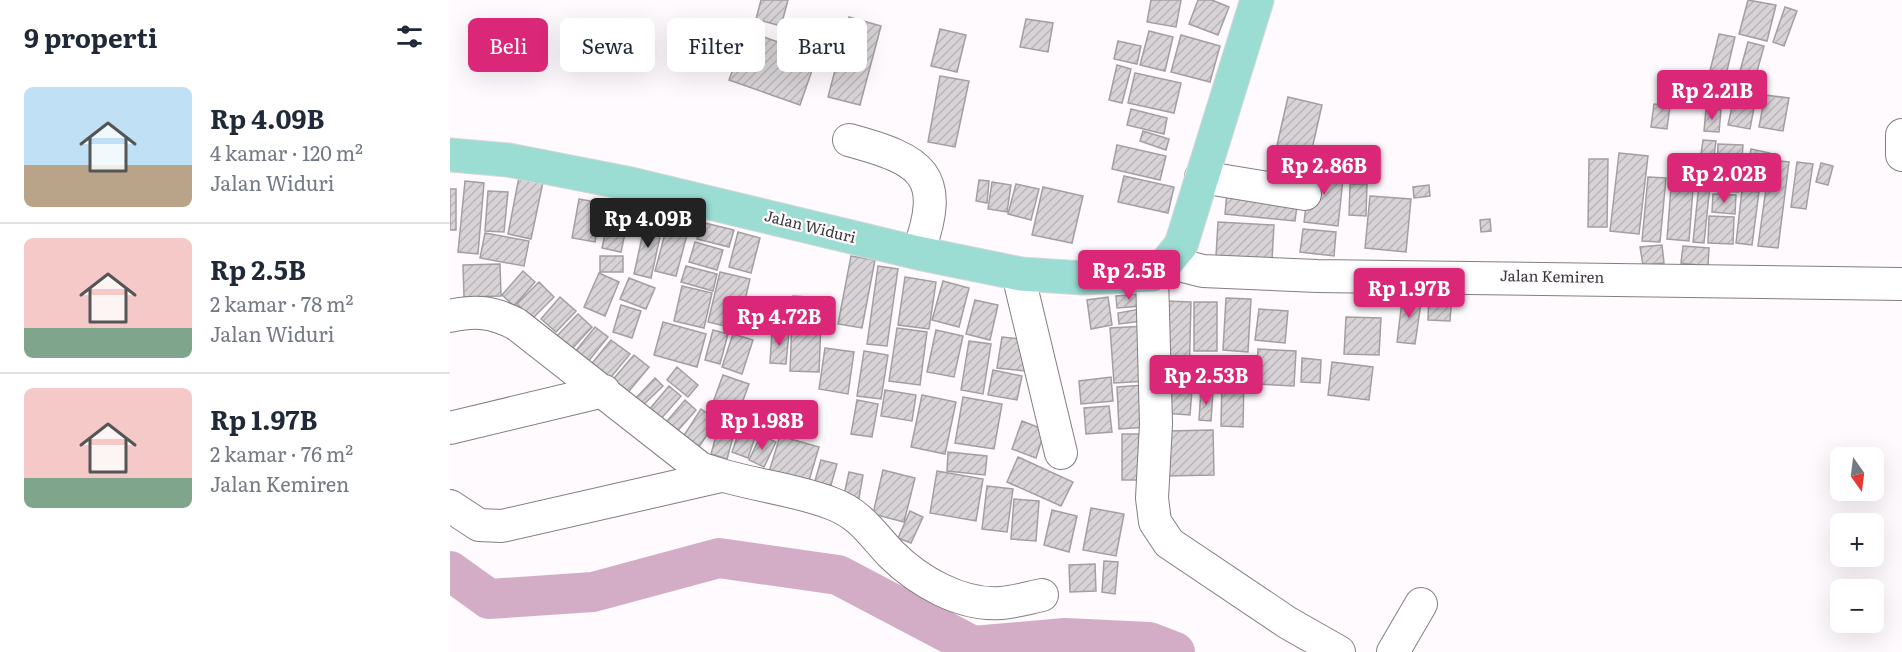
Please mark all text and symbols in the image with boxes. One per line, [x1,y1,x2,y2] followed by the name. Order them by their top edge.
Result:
[24,17,157,56] text: 9 properti
[468,18,548,72] chip: Beli
[560,18,655,72] chip: Sewa
[667,18,765,72] chip: Filter
[777,18,867,72] chip: Baru
[393,20,426,53] icon: filters
[1650,70,1774,121] pin: Rp 2.21B
[1671,74,1753,104] text: Rp 2.21B
[210,98,324,137] text: Rp 4.09B
[72,111,144,183] icon: home
[210,137,363,167] text: 4 kamar · 120 m²
[1262,145,1386,196] pin: Rp 2.86B
[1281,149,1367,179] text: Rp 2.86B
[1662,153,1786,204] pin: Rp 2.02B
[1681,157,1767,187] text: Rp 2.02B
[210,167,334,197] text: Jalan Widuri
[586,198,710,249] pin: Rp 4.09B
[604,202,692,232] text: Rp 4.09B
[762,203,858,248] street label: Jalan Widuri
[210,249,306,288] text: Rp 2.5B
[1074,250,1184,301] pin: Rp 2.5B
[1092,254,1166,284] text: Rp 2.5B
[72,262,144,334] icon: home
[1500,263,1605,288] street label: Jalan Kemiren
[1347,268,1471,319] pin: Rp 1.97B
[1368,272,1450,302] text: Rp 1.97B
[210,288,354,318] text: 2 kamar · 78 m²
[717,296,841,347] pin: Rp 4.72B
[737,300,821,330] text: Rp 4.72B
[210,318,334,348] text: Jalan Widuri
[1144,355,1268,406] pin: Rp 2.53B
[1164,359,1248,389] text: Rp 2.53B
[210,399,317,438] text: Rp 1.97B
[700,400,824,451] pin: Rp 1.98B
[720,404,804,434] text: Rp 1.98B
[72,412,144,484] icon: home
[210,438,353,468] text: 2 kamar · 76 m²
[1830,447,1884,501] north arrow
[1830,447,1884,633] map controls
[210,468,349,498] text: Jalan Kemiren
[1830,513,1884,567] button: +
[1830,579,1884,633] button: −

